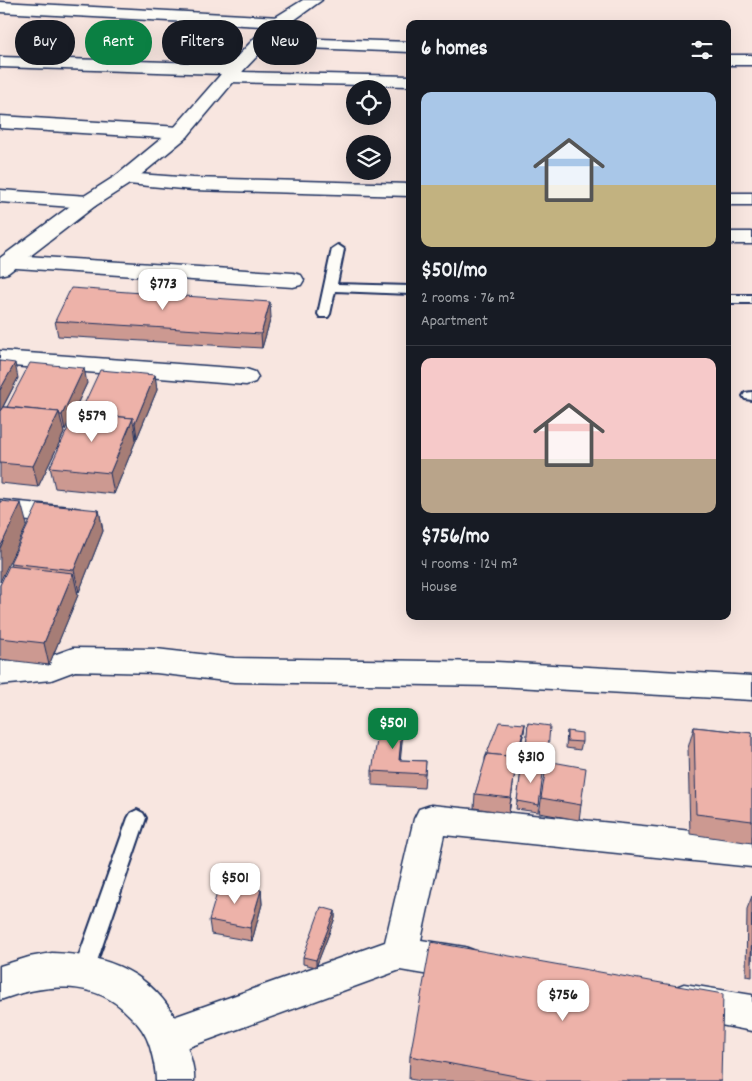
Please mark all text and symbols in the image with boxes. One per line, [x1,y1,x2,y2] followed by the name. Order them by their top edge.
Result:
[15,20,75,65] chip: Buy
[85,20,152,65] chip: Rent
[162,20,243,65] chip: Filters
[253,20,317,65] chip: New
[421,35,488,65] text: 6 homes
[688,36,716,64] icon: filters
[346,80,391,180] map controls
[346,80,391,125] button: locate
[524,125,614,215] icon: home
[346,135,391,180] button: layers
[421,257,487,287] text: $501/mo
[133,268,193,311] pin: $773
[149,273,177,296] text: $773
[421,287,515,310] text: 2 rooms · 76 m²
[421,310,488,333] text: Apartment
[524,390,614,480] icon: home
[62,400,122,443] pin: $579
[78,405,106,428] text: $579
[421,523,489,553] text: $756/mo
[421,553,518,576] text: 4 rooms · 124 m²
[421,576,457,599] text: House
[363,708,423,750] pin: $501
[379,712,407,735] text: $501
[501,742,561,784] pin: $310
[517,746,545,769] text: $310
[205,862,265,905] pin: $501
[221,867,249,890] text: $501
[533,980,593,1022] pin: $756
[548,984,578,1007] text: $756

